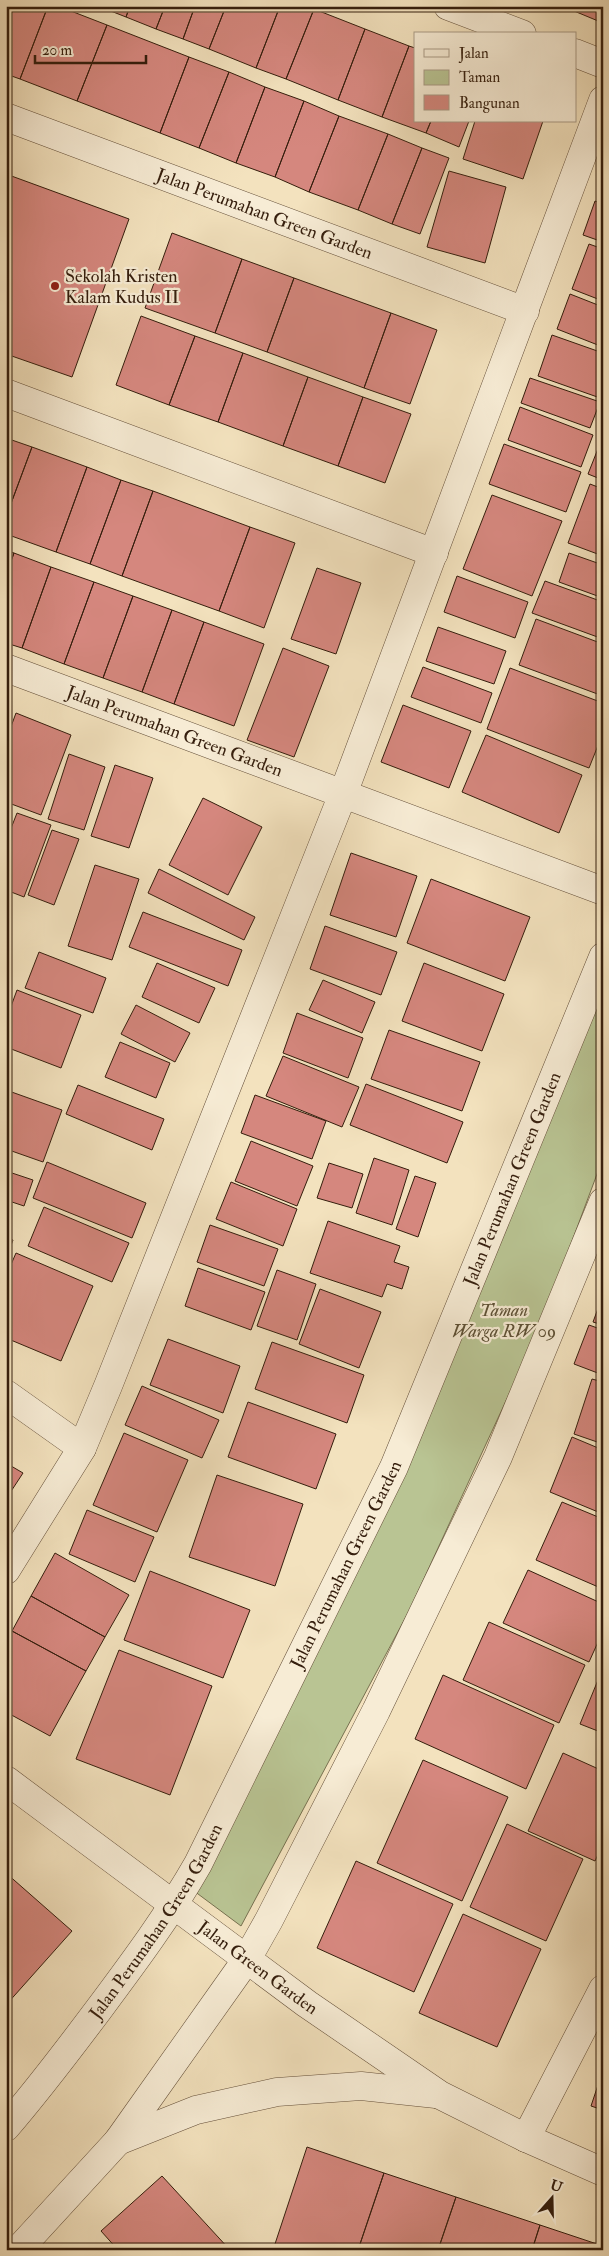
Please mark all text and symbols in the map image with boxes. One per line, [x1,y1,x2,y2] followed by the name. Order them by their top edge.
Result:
[35,32,146,64] scale bar
[414,32,576,122] legend
[42,41,72,60] text: 20 m
[458,44,489,64] text: Jalan
[459,68,500,87] text: Taman
[459,94,520,113] text: Bangunan
[152,162,376,265] street label: Jalan Perumahan Green Garden
[65,265,179,309] place label: Sekolah Kristen Kalam Kudus II
[49,280,61,292] marker: Sekolah Kristen Kalam Kudus II
[62,680,286,782] street label: Jalan Perumahan Green Garden
[458,1069,566,1290] street label: Jalan Perumahan Green Garden
[452,1299,556,1343] park label: Taman Warga RW 09
[284,1457,407,1673] street label: Jalan Perumahan Green Garden
[83,1820,228,2025] street label: Jalan Perumahan Green Garden
[192,1915,322,2020] street label: Jalan Green Garden
[526,2174,576,2224] north arrow
[548,2176,565,2196] text: U

